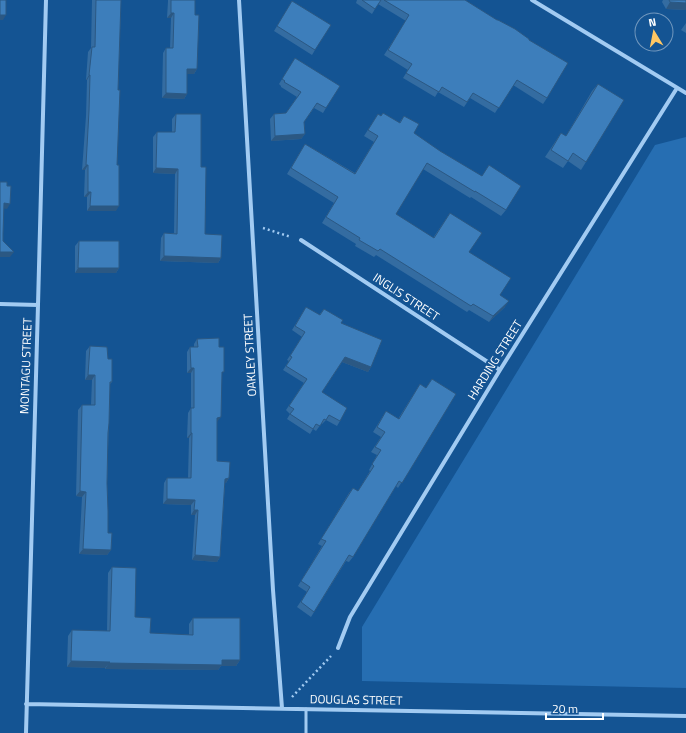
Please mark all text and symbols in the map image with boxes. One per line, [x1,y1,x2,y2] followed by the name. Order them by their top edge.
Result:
[634,12,674,52] north arrow
[647,14,657,31] text: N
[369,268,444,326] street label: INGLIS STREET
[238,312,261,397] street label: OAKLEY STREET
[462,315,527,403] street label: HARDING STREET
[14,317,37,414] street label: MONTAGU STREET
[310,689,403,710] street label: DOUGLAS STREET
[546,695,603,721] scale bar
[552,699,578,718] text: 20 m

